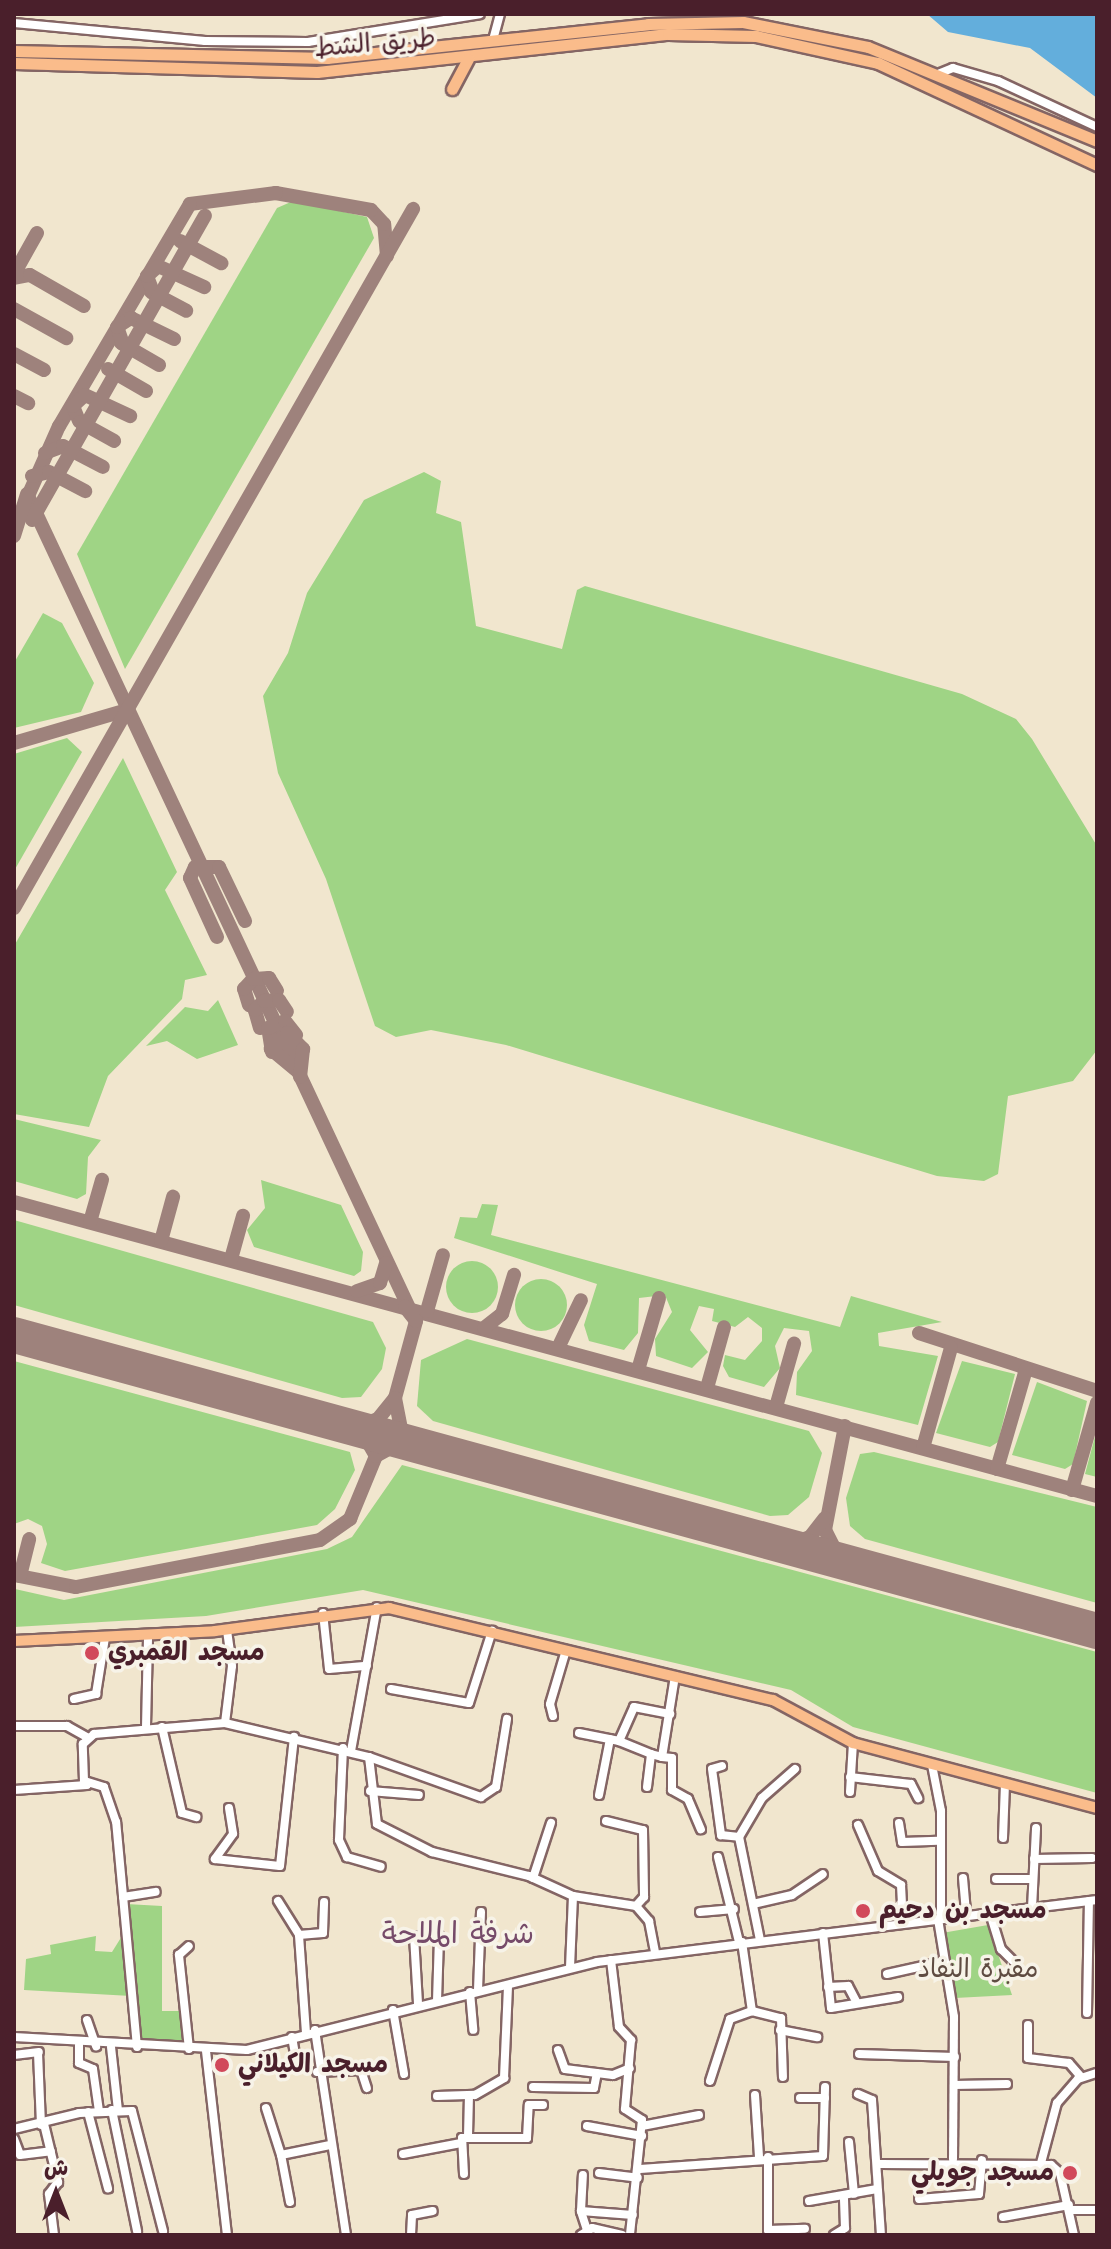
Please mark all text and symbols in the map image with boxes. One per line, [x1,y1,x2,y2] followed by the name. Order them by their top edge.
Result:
[313,23,437,65] street label: طريق الشط
[108,1637,265,1669] place label: مسجد القمبري
[83,1644,101,1662] marker: مسجد القمبري
[879,1895,1047,1927] place label: مسجد بن دحيم
[854,1902,872,1920] marker: مسجد بن دحيم
[382,1916,534,1952] district label: شرفة الملاحة
[917,1954,1039,1986] park label: مقبرة النفاذ
[238,2049,388,2081] place label: مسجد الكيلاني
[213,2056,231,2074] marker: مسجد الكيلاني
[16,2153,96,2233] north arrow
[44,2153,68,2184] text: ش
[911,2157,1054,2189] place label: مسجد جويلي
[1061,2164,1079,2182] marker: مسجد جويلي

